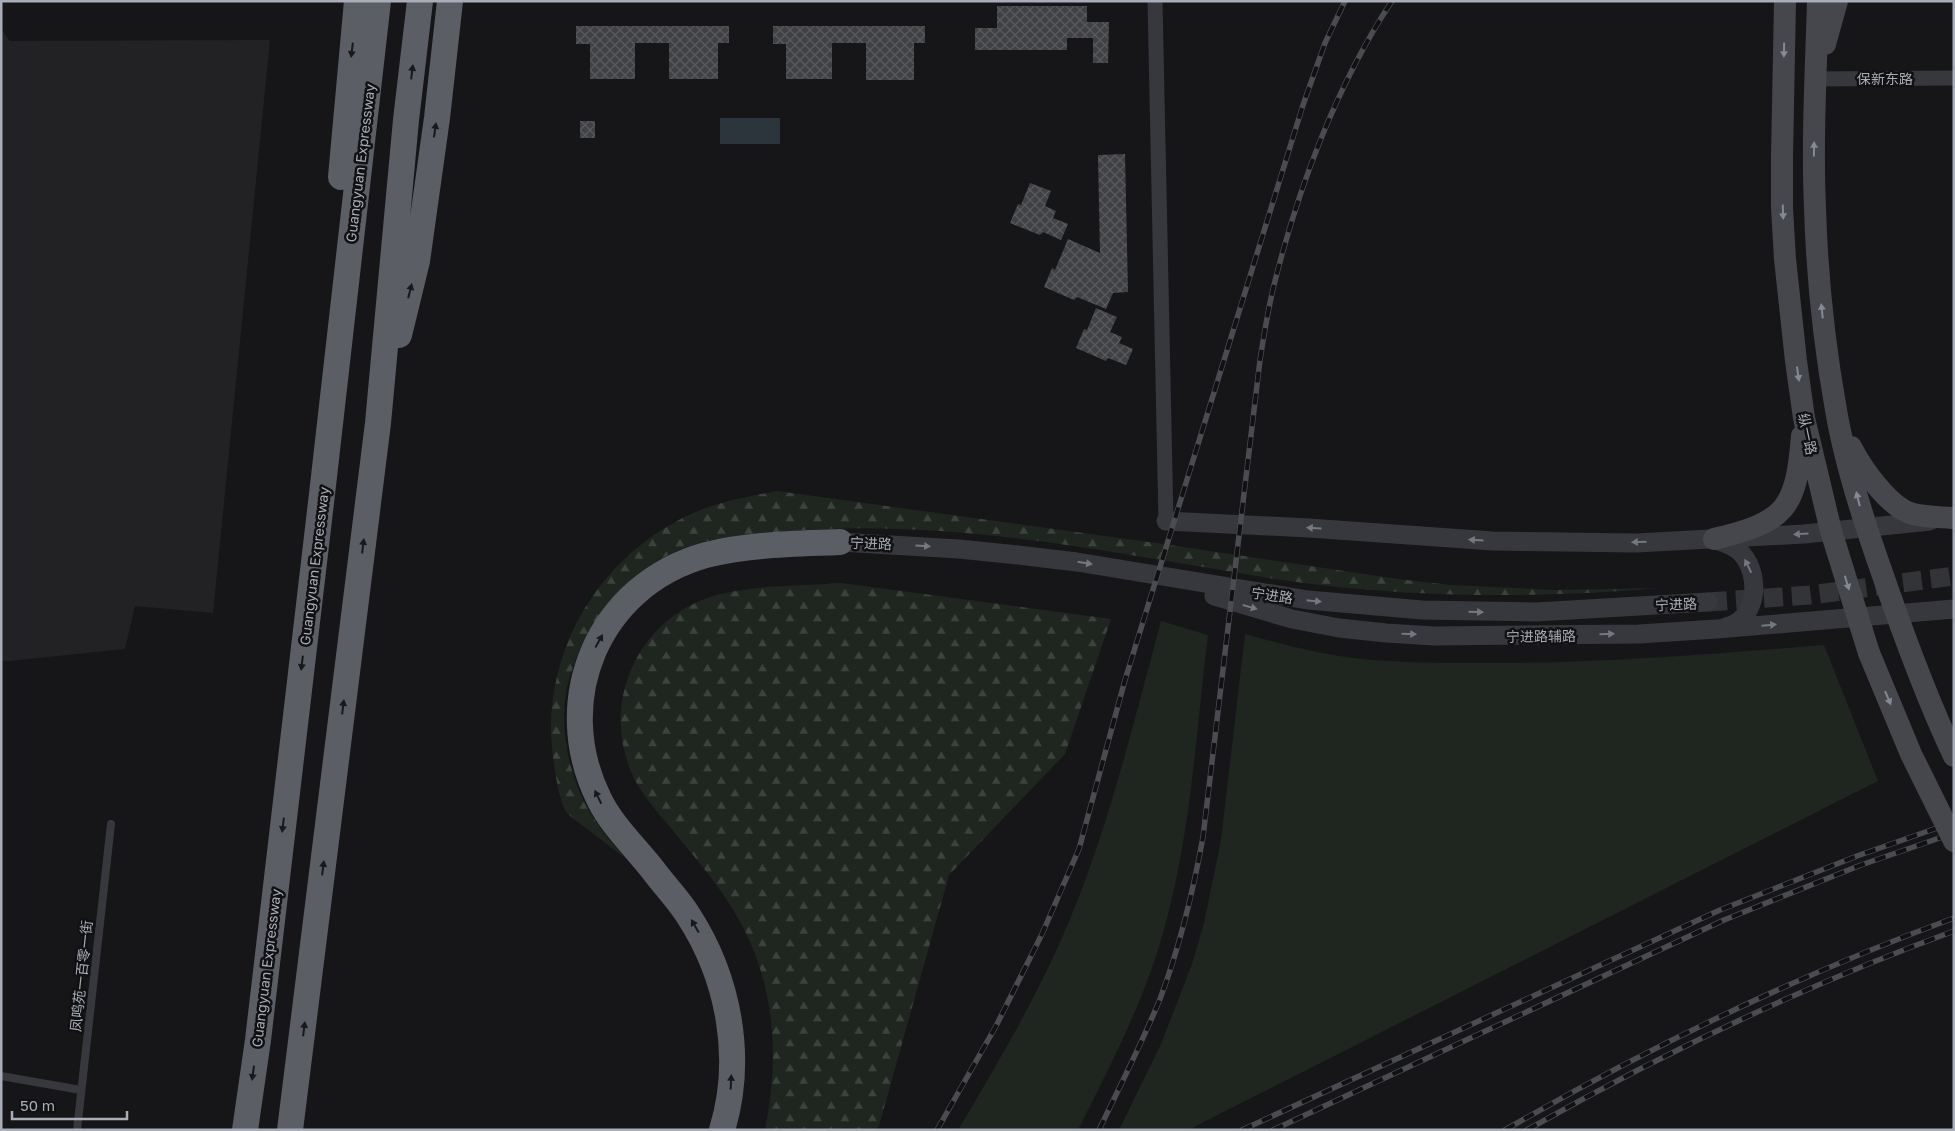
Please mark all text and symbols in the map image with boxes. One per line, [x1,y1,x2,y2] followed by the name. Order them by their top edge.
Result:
[348,42,356,58] one-way arrow
[1780,42,1788,58] one-way arrow
[408,63,416,79] one-way arrow
[1857,70,1913,87] street label: 保新东路
[342,83,378,243] street label: Guangyuan Expressway
[431,122,439,138] one-way arrow
[1810,141,1818,157] one-way arrow
[1779,205,1787,221] one-way arrow
[406,283,414,298] one-way arrow
[1818,303,1826,319] one-way arrow
[1794,367,1802,383] one-way arrow
[1795,412,1821,456] street label: 纵一路
[296,486,332,646] street label: Guangyuan Expressway
[1854,491,1862,506] one-way arrow
[1306,524,1322,532] one-way arrow
[1793,530,1809,538] one-way arrow
[850,534,892,552] street label: 宁进路
[1468,536,1484,544] one-way arrow
[359,537,367,553] one-way arrow
[1630,539,1646,547] one-way arrow
[915,543,931,551] one-way arrow
[1744,559,1752,573] one-way arrow
[1077,560,1093,568] one-way arrow
[1844,576,1852,591] one-way arrow
[1250,584,1294,606] street label: 宁进路
[1655,594,1697,614] street label: 宁进路
[1307,597,1323,605] one-way arrow
[1242,603,1257,611] one-way arrow
[1469,608,1485,616] one-way arrow
[1761,621,1777,629] one-way arrow
[1506,627,1576,645] street label: 宁进路辅路
[1599,630,1615,638] one-way arrow
[1402,631,1418,639] one-way arrow
[594,634,603,647] one-way arrow
[298,656,306,672] one-way arrow
[1884,691,1892,706] one-way arrow
[339,699,347,715] one-way arrow
[594,789,602,804] one-way arrow
[279,817,287,833] one-way arrow
[319,860,327,876] one-way arrow
[248,888,284,1048] street label: Guangyuan Expressway
[67,919,95,1033] street label: 凤鸣苑一百零一街
[690,920,699,933] one-way arrow
[300,1021,308,1037] one-way arrow
[249,1065,257,1081] one-way arrow
[727,1074,735,1090] one-way arrow
[12,1088,128,1120] scale bar
[20,1096,55,1114] text: 50 m

